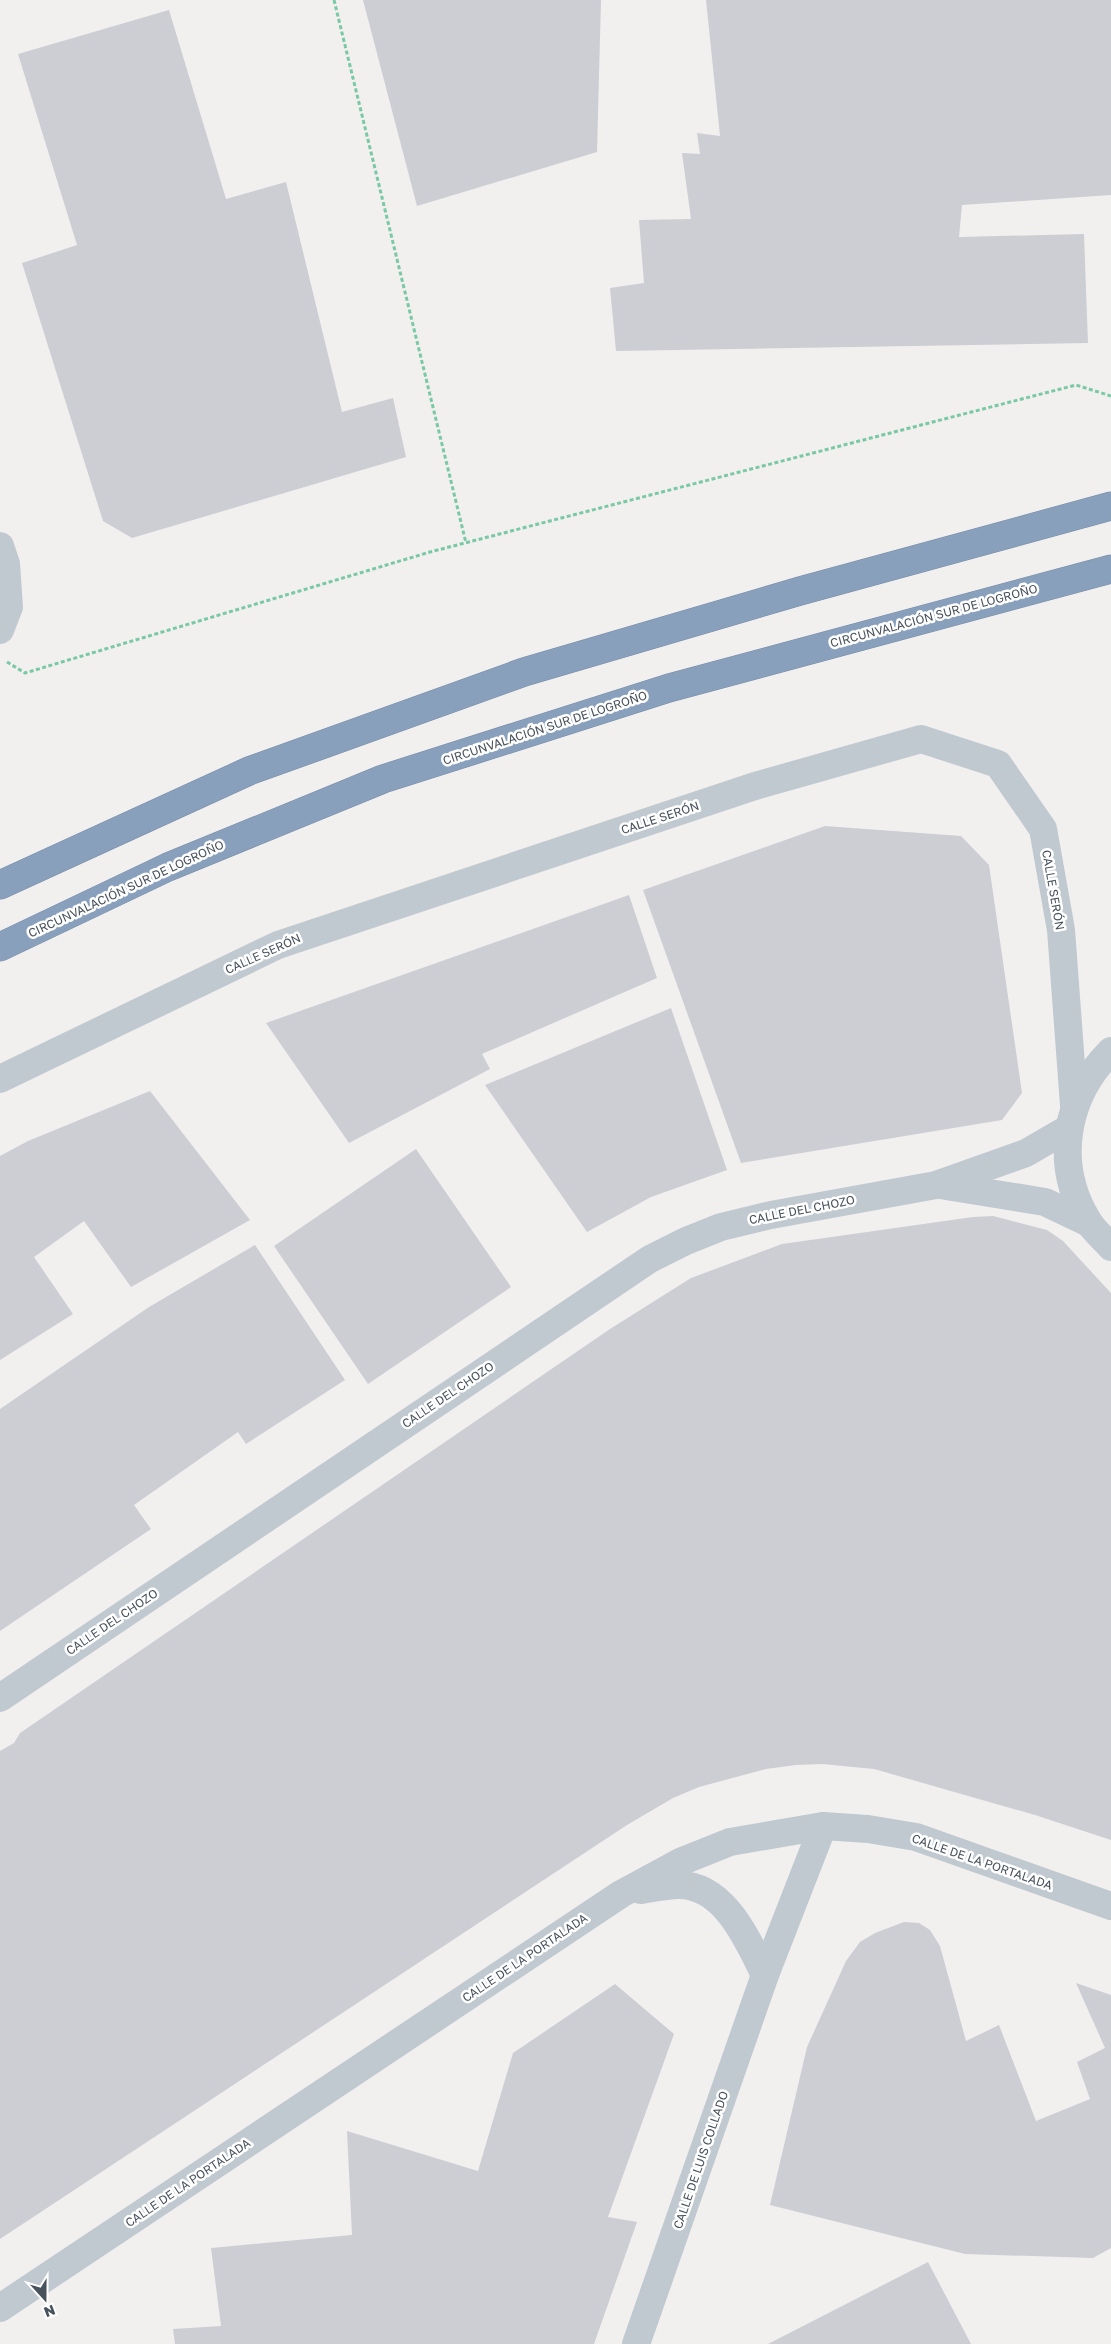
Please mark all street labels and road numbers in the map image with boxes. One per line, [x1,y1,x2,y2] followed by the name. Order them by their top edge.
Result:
[829,581,1039,650] street label: CIRCUNVALACIÓN SUR DE LOGROÑO
[441,687,649,768] street label: CIRCUNVALACIÓN SUR DE LOGROÑO
[619,798,701,837] street label: CALLE SERÓN
[26,836,226,941] street label: CIRCUNVALACIÓN SUR DE LOGROÑO
[1039,849,1068,931] street label: CALLE SERÓN
[223,930,303,977] street label: CALLE SERÓN
[748,1192,856,1227] street label: CALLE DEL CHOZO
[399,1358,497,1431] street label: CALLE DEL CHOZO
[63,1585,161,1658] street label: CALLE DEL CHOZO
[910,1830,1054,1893] street label: CALLE DE LA PORTALADA
[459,1910,590,2005] street label: CALLE DE LA PORTALADA
[670,2089,731,2231] street label: CALLE DE LUIS COLLADO
[122,2135,253,2230] street label: CALLE DE LA PORTALADA

